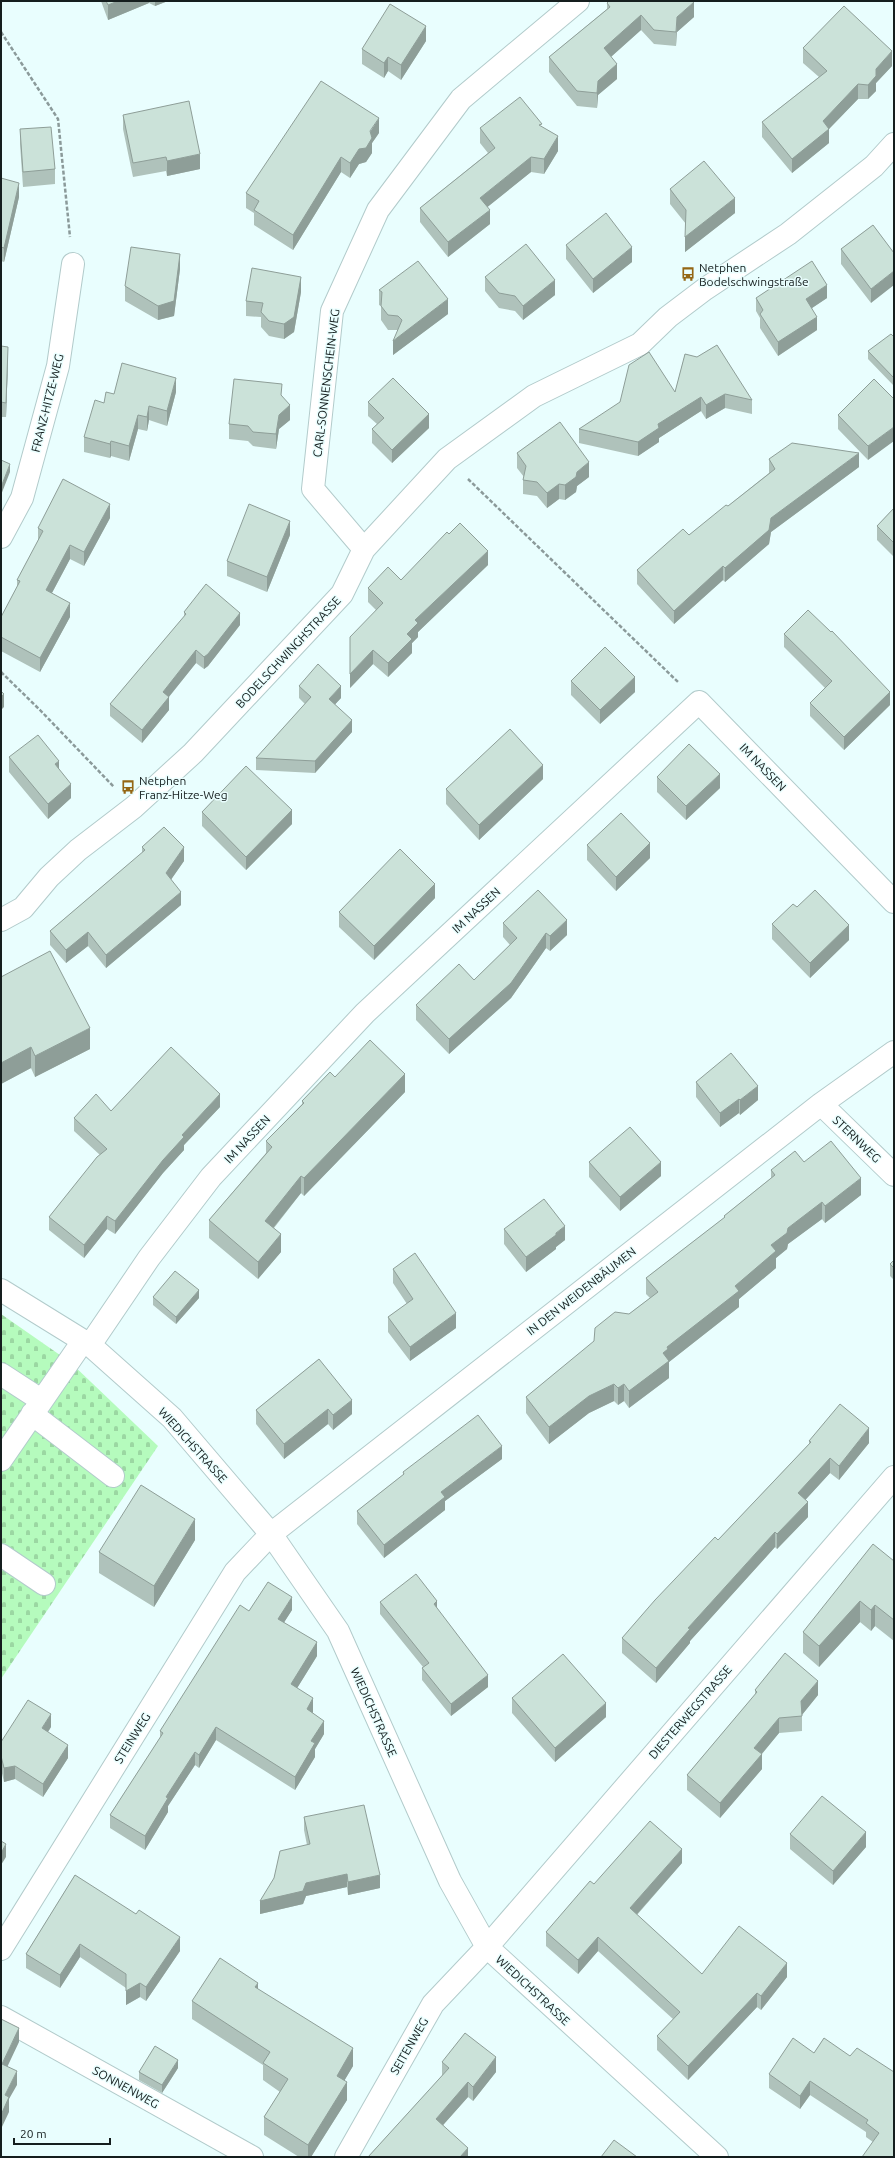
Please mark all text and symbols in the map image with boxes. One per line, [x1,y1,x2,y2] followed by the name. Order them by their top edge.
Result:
[699,261,809,288] place label: Netphen Bodelschwingstraße
[680,266,696,282] bus stop icon: Netphen Bodelschwingstraße
[310,308,342,458] street label: CARL-SONNENSCHEIN-WEG
[28,352,66,454] street label: FRANZ-HITZE-WEG
[233,593,343,710] street label: BODELSCHWINGHSTRASSE
[737,741,789,793] street label: IM NASSEN
[139,774,228,801] place label: Netphen Franz-Hitze-Weg
[120,779,136,795] bus stop icon: Netphen Franz-Hitze-Weg
[449,885,503,935] street label: IM NASSEN
[222,1112,272,1166] street label: IM NASSEN
[830,1113,884,1165] street label: STERNWEG
[524,1244,638,1338] street label: IN DEN WEIDENBÄUMEN
[156,1405,230,1485] street label: WIEDICHSTRASSE
[646,1663,734,1761] street label: DIESTERWEGSTRASSE
[348,1665,400,1759] street label: WIEDICHSTRASSE
[111,1710,153,1766] street label: STEINWEG
[493,1952,573,2028] street label: WIEDICHSTRASSE
[387,2015,431,2077] street label: SEITENWEG
[91,2063,161,2111] street label: SONNENWEG
[14,2120,110,2146] scale bar
[20,2127,47,2140] text: 20 m

